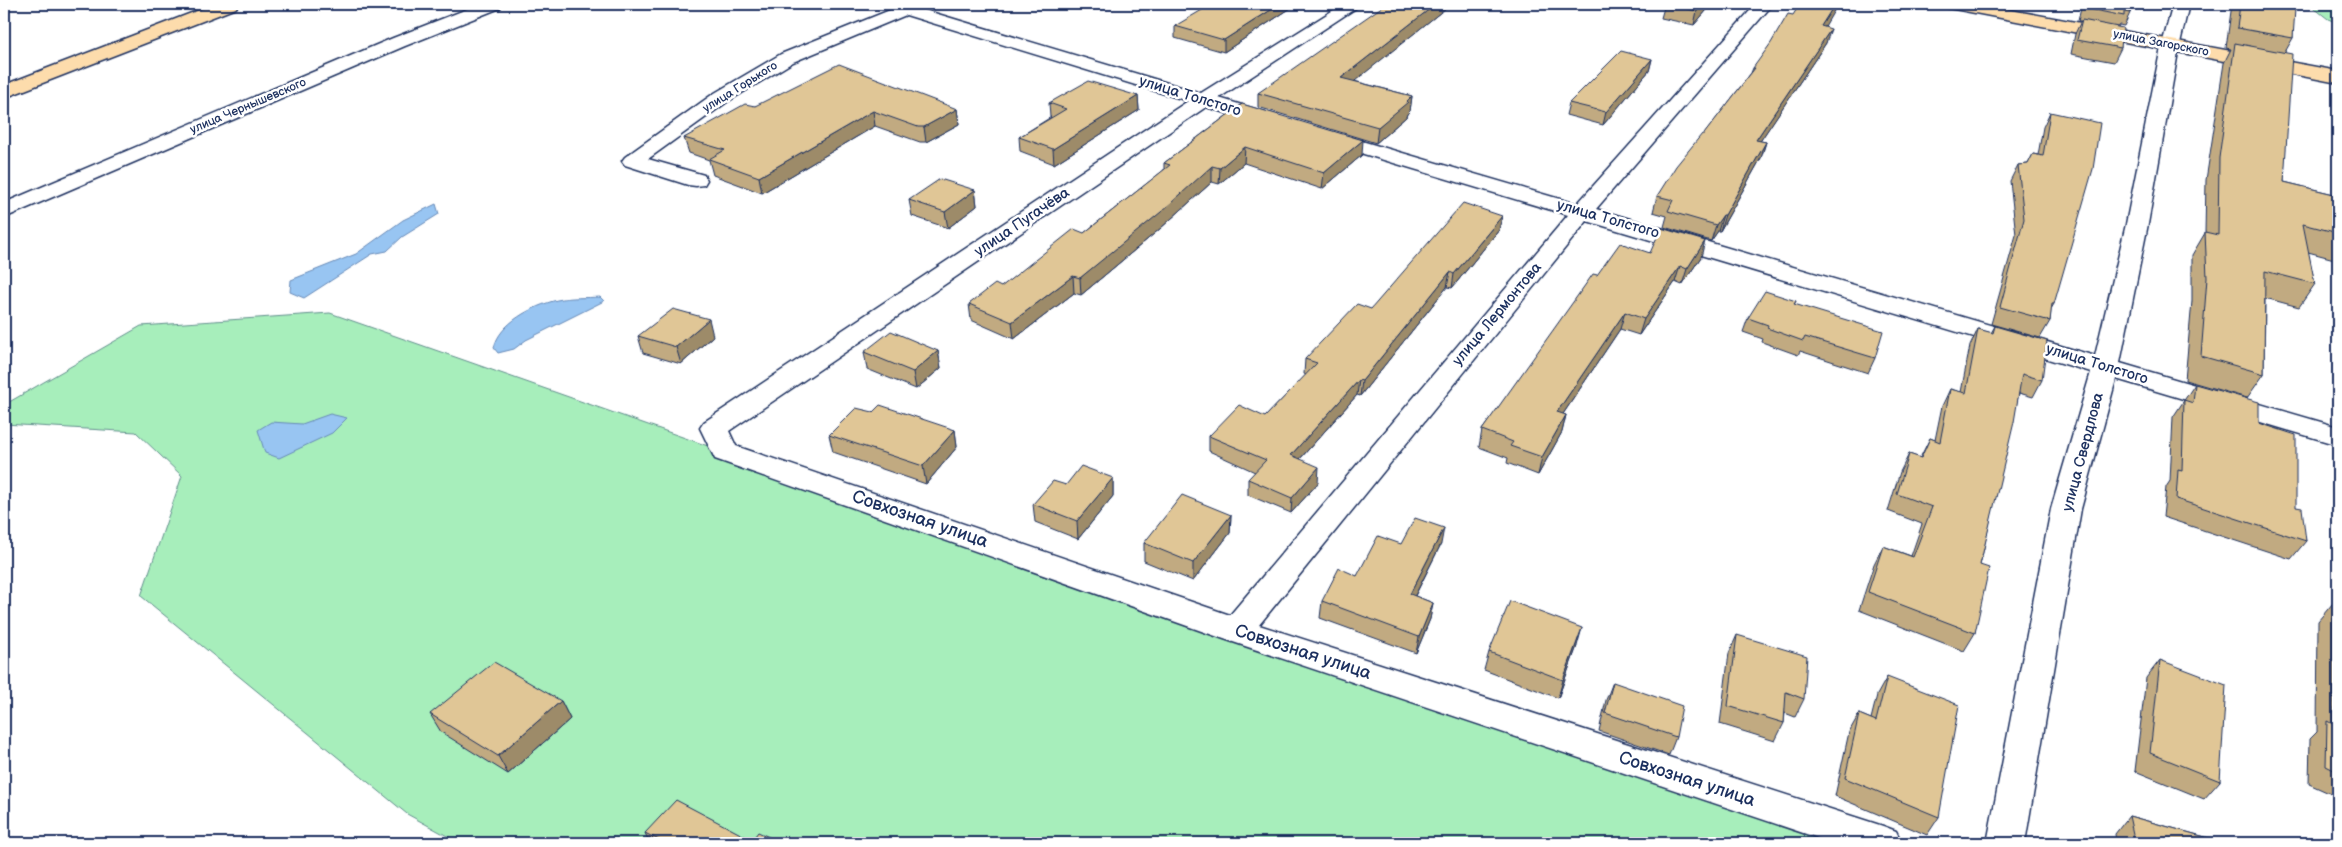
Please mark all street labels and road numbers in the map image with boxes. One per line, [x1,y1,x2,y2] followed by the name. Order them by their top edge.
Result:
[2112,26,2210,60] street label: улица Загорского
[700,58,780,116] street label: улица Горького
[1137,71,1243,121] street label: улица Толстого
[188,75,308,137] street label: улица Чернышевского
[971,183,1073,261] street label: улица Пугачёва
[1555,195,1662,243] street label: улица Толстого
[1448,258,1546,370] street label: улица Лермонтова
[2044,339,2150,389] street label: улица Толстого
[2058,390,2108,513] street label: улица Свердлова
[849,486,991,552] street label: Совхозная улица
[1232,620,1374,684] street label: Совхозная улица
[1616,747,1758,811] street label: Совхозная улица

